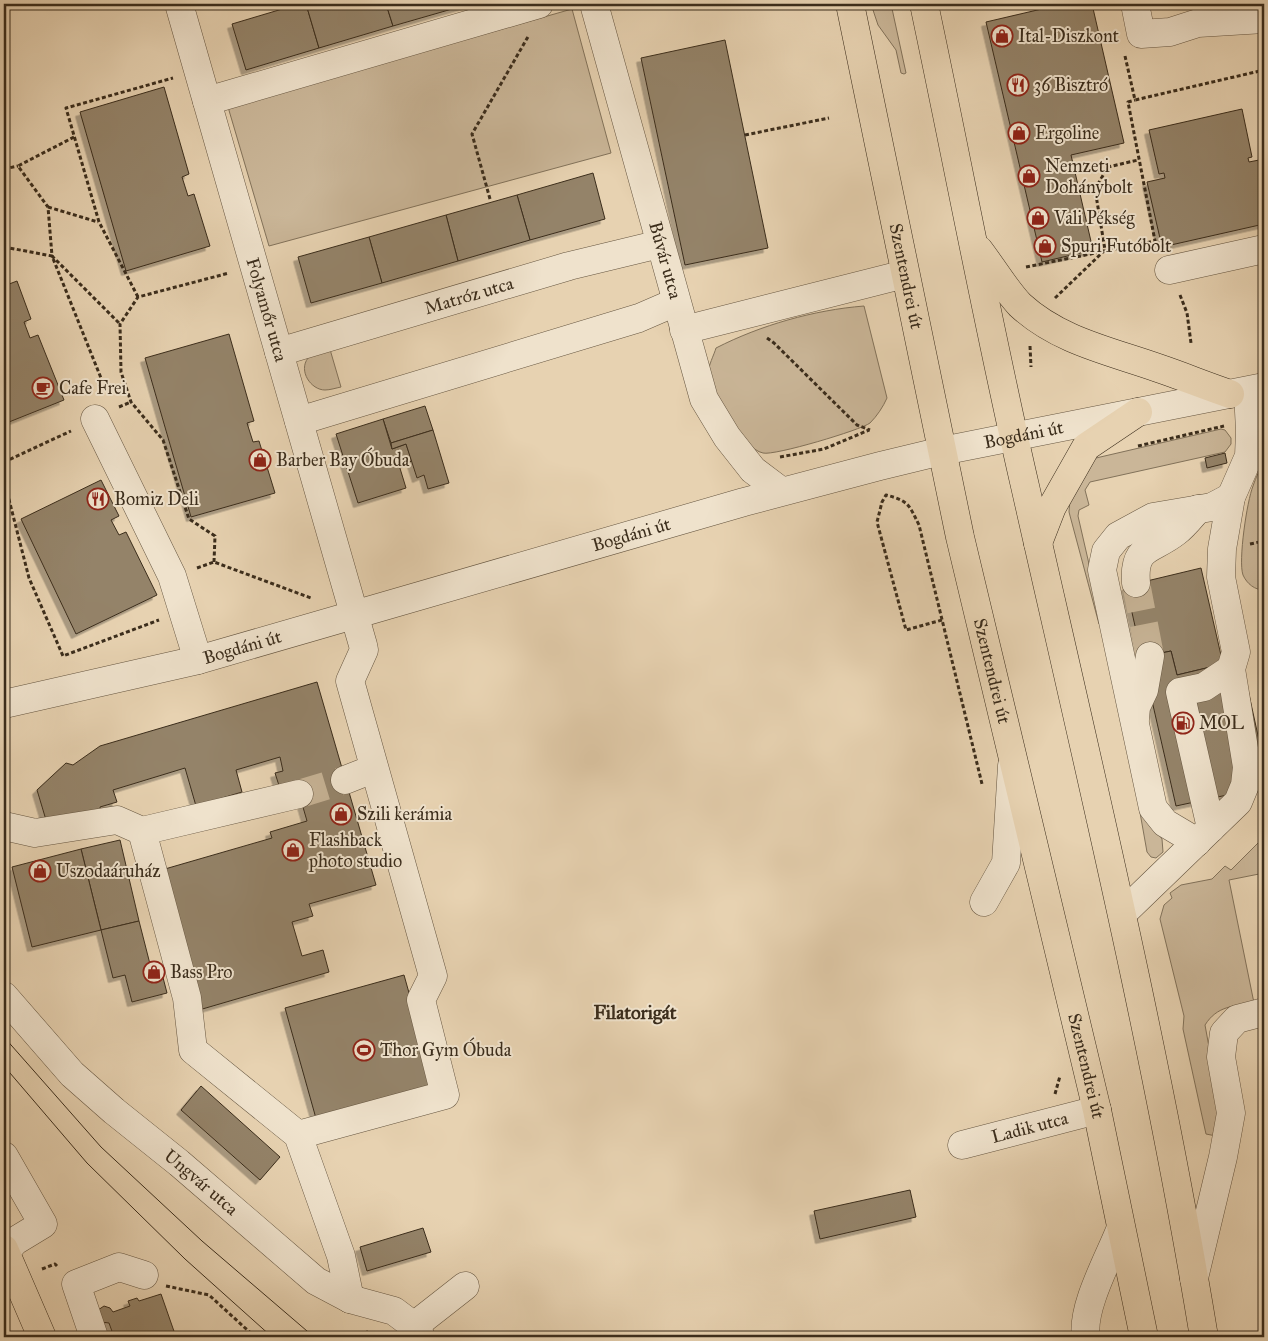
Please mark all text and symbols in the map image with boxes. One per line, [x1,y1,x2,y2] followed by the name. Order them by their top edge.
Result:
[990,24,1014,48] shop icon: Ital-Diszkont
[1018,25,1120,47] place label: Ital-Diszkont
[1006,73,1030,97] restaurant icon: 36 Bisztró
[1034,74,1108,96] place label: 36 Bisztró
[1007,121,1031,145] shop icon: Ergoline
[1035,122,1099,145] place label: Ergoline
[1045,155,1133,198] place label: Nemzeti Dohánybolt
[1017,164,1041,188] shop icon: Nemzeti Dohánybolt
[1026,206,1050,230] shop icon: Vali Pékség
[1053,207,1135,230] place label: Vali Pékség
[644,219,687,302] street label: Búvár utca
[885,221,928,332] street label: Szentendrei út
[1033,234,1057,258] shop icon: Spuri Futóbolt
[1061,235,1172,257] place label: Spuri Futóbolt
[241,255,292,365] street label: Folyamőr utca
[422,272,516,319] street label: Matróz utca
[31,376,55,400] cafe icon: Cafe Frei
[59,377,127,399] place label: Cafe Frei
[982,416,1066,453] street label: Bogdáni út
[276,447,410,471] place label: Barber Bay Óbuda
[248,448,272,472] shop icon: Barber Bay Óbuda
[86,487,110,511] restaurant icon: Bomiz Deli
[114,488,199,510] place label: Bomiz Deli
[589,513,674,556] street label: Bogdáni út
[969,616,1015,726] street label: Szentendrei út
[200,625,285,669] street label: Bogdáni út
[1171,711,1195,735] fuel station icon: MOL
[1199,712,1245,734] place label: MOL
[329,802,353,826] shop icon: Szili kerámia
[357,803,452,825] place label: Szili kerámia
[308,829,402,872] place label: Flashback photo studio
[281,838,305,862] shop icon: Flashback photo studio
[28,859,52,883] shop icon: Uszodaáruház
[56,860,161,882] place label: Uszodaáruház
[142,960,166,984] shop icon: Bass Pro
[170,961,233,983] place label: Bass Pro
[593,1001,677,1025] district label: Filatorigát
[1063,1011,1110,1121] street label: Szentendrei út
[380,1037,512,1061] place label: Thor Gym Óbuda
[352,1038,376,1062] sports icon: Thor Gym Óbuda
[989,1107,1071,1148] street label: Ladik utca
[160,1145,243,1220] street label: Ungvár utca

